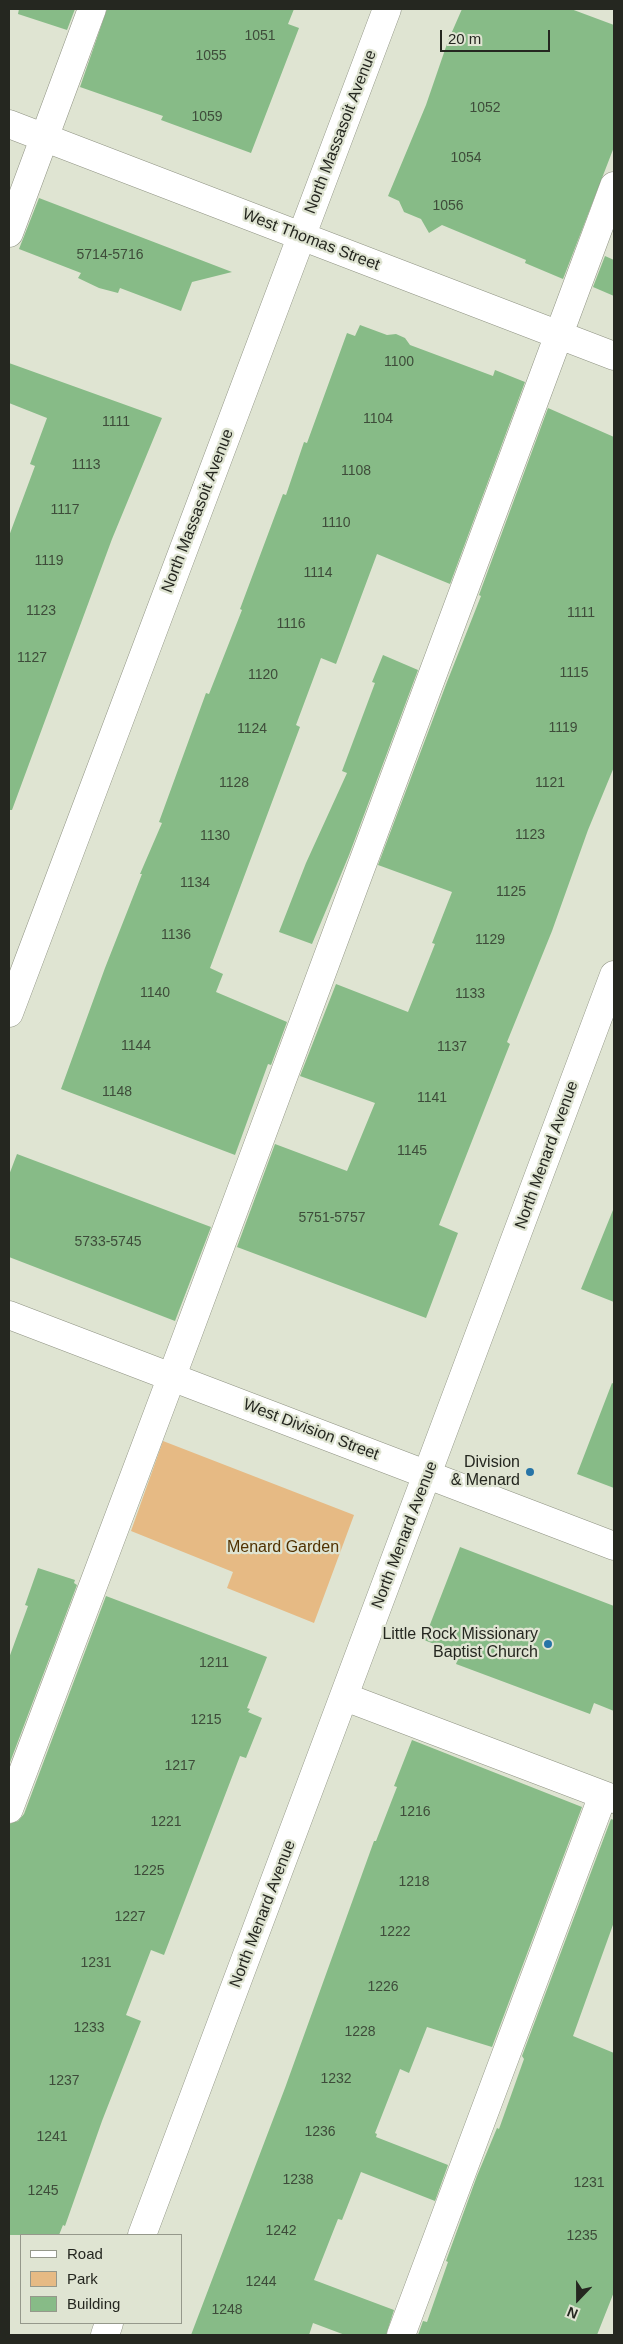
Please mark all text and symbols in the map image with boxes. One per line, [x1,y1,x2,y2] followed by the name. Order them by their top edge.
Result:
[443,20,553,52] scale bar
[244,28,276,44] house number: 1051
[448,30,481,47] text: 20 m
[301,47,381,217] street label: North Massasoit Avenue
[195,48,227,64] house number: 1055
[469,100,501,116] house number: 1052
[191,109,223,125] house number: 1059
[450,150,482,166] house number: 1054
[432,198,464,214] house number: 1056
[240,205,382,275] street label: West Thomas Street
[77,247,143,263] house number: 5714-5716
[384,354,414,370] house number: 1100
[363,411,393,427] house number: 1104
[102,414,130,430] house number: 1111
[158,426,238,596] street label: North Massasoit Avenue
[71,457,101,473] house number: 1113
[341,463,371,479] house number: 1108
[50,502,80,518] house number: 1117
[321,515,351,531] house number: 1110
[34,553,64,569] house number: 1119
[303,565,333,581] house number: 1114
[26,603,56,619] house number: 1123
[567,605,595,621] house number: 1111
[276,616,306,632] house number: 1116
[17,650,47,666] house number: 1127
[559,665,589,681] house number: 1115
[248,667,278,683] house number: 1120
[548,720,578,736] house number: 1119
[237,721,267,737] house number: 1124
[219,775,249,791] house number: 1128
[535,775,565,791] house number: 1121
[515,827,545,843] house number: 1123
[200,828,230,844] house number: 1130
[180,875,210,891] house number: 1134
[496,884,526,900] house number: 1125
[161,927,191,943] house number: 1136
[475,932,505,948] house number: 1129
[140,985,170,1001] house number: 1140
[455,986,485,1002] house number: 1133
[121,1038,151,1054] house number: 1144
[437,1039,467,1055] house number: 1137
[511,1078,583,1232] street label: North Menard Avenue
[102,1084,132,1100] house number: 1148
[417,1090,447,1106] house number: 1141
[397,1143,427,1159] house number: 1145
[299,1210,365,1226] house number: 5751-5757
[75,1234,141,1250] house number: 5733-5745
[240,1395,382,1465] street label: West Division Street
[451,1453,520,1491] place label: Division & Menard
[368,1459,442,1611] street label: North Menard Avenue
[524,1466,536,1478] marker: Division & Menard
[227,1538,339,1558] park label: Menard Garden
[382,1625,538,1663] place label: Little Rock Missionary Baptist Church
[542,1638,554,1650] marker: Little Rock Missionary Baptist Church
[199,1655,229,1671] house number: 1211
[190,1712,222,1728] house number: 1215
[164,1758,196,1774] house number: 1217
[399,1804,431,1820] house number: 1216
[150,1814,182,1830] house number: 1221
[226,1838,300,1990] street label: North Menard Avenue
[133,1863,165,1879] house number: 1225
[398,1874,430,1890] house number: 1218
[114,1909,146,1925] house number: 1227
[379,1924,411,1940] house number: 1222
[80,1955,112,1971] house number: 1231
[367,1979,399,1995] house number: 1226
[73,2020,105,2036] house number: 1233
[344,2024,376,2040] house number: 1228
[320,2071,352,2087] house number: 1232
[48,2073,80,2089] house number: 1237
[304,2124,336,2140] house number: 1236
[36,2129,68,2145] house number: 1241
[282,2172,314,2188] house number: 1238
[573,2175,605,2191] house number: 1231
[27,2183,59,2199] house number: 1245
[265,2223,297,2239] house number: 1242
[566,2228,598,2244] house number: 1235
[20,2234,182,2324] legend
[67,2245,103,2262] text: Road
[67,2270,98,2287] text: Park
[245,2274,277,2290] house number: 1244
[553,2274,603,2324] north arrow
[67,2295,120,2312] text: Building
[211,2302,243,2318] house number: 1248
[565,2304,580,2322] text: N

